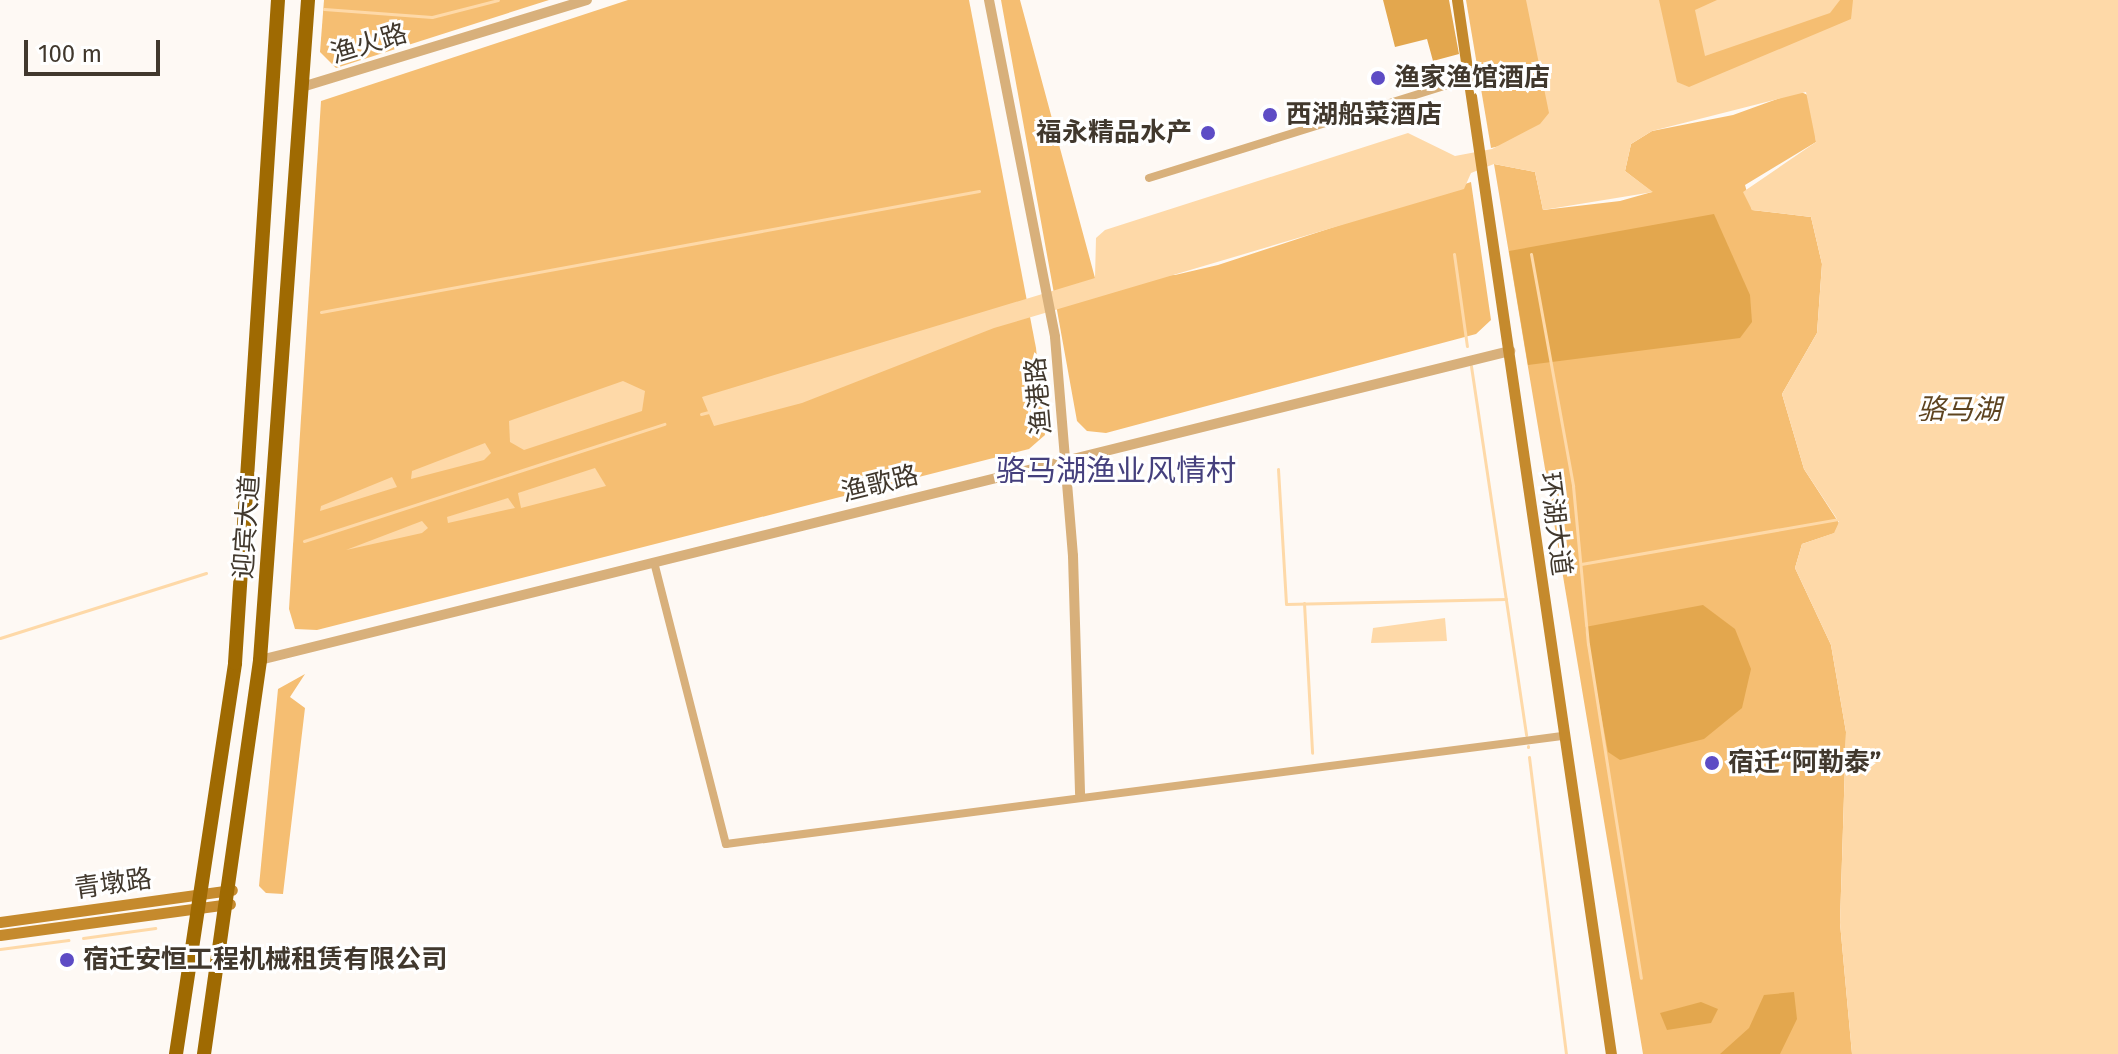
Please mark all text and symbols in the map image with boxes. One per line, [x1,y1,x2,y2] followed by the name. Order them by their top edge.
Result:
[327,18,411,70] street label: 渔火路
[28,24,164,74] scale bar
[38,40,102,68] text: 100 m
[1394,62,1550,94] place label: 渔家渔馆酒店
[1369,69,1387,87] marker: 渔家渔馆酒店
[1286,99,1442,131] place label: 西湖船菜酒店
[1261,106,1279,124] marker: 西湖船菜酒店
[1036,117,1192,149] place label: 福永精品水产
[1199,124,1217,142] marker: 福永精品水产
[1020,356,1058,436] street label: 渔港路
[1917,393,2001,427] water label: 骆马湖
[996,453,1236,489] district label: 骆马湖渔业风情村
[838,459,922,509] street label: 渔歌路
[1533,470,1577,578] street label: 环湖大道
[228,474,266,580] street label: 迎宾大道
[1728,747,1881,779] place label: 宿迁“阿勒泰”
[1703,754,1721,772] marker: 宿迁“阿勒泰”
[72,863,154,905] street label: 青墩路
[83,944,447,976] place label: 宿迁安恒工程机械租赁有限公司
[58,951,76,969] marker: 宿迁安恒工程机械租赁有限公司

